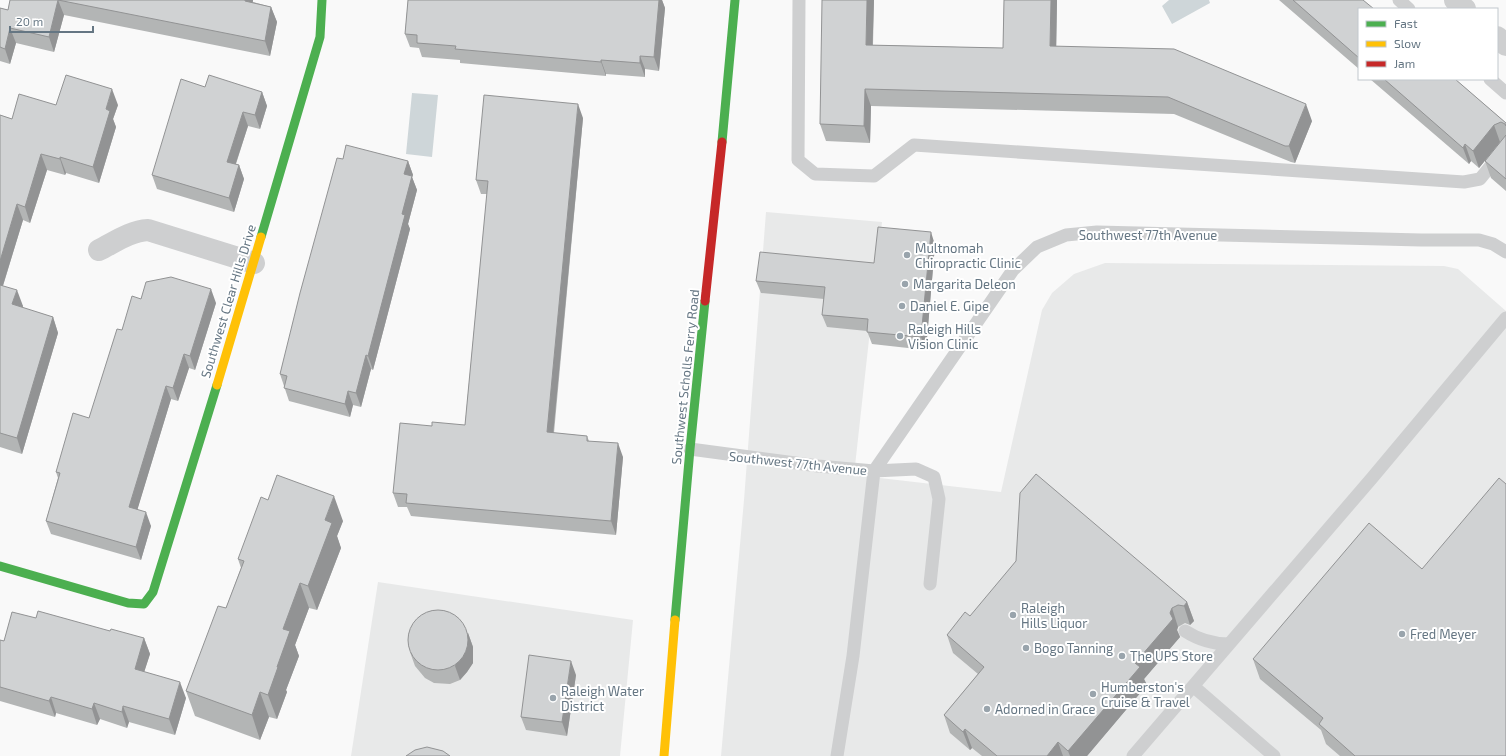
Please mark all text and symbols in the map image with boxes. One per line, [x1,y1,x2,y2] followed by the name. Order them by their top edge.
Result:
[10,8,93,34] scale bar
[1358,8,1498,80] legend
[16,14,43,28] text: 20 m
[1394,16,1418,30] text: Fast
[1394,36,1421,50] text: Slow
[1394,56,1415,70] text: Jam
[197,222,259,380] street label: Southwest Clear Hills Drive
[1079,227,1217,243] street label: Southwest 77th Avenue
[915,240,1021,271] place label: Multnomah Chiropractic Clinic
[902,250,912,260] marker: Multnomah Chiropractic Clinic
[913,276,1016,292] place label: Margarita Deleon
[900,279,910,289] marker: Margarita Deleon
[668,289,702,465] street label: Southwest Scholls Ferry Road
[910,298,989,314] place label: Daniel E. Gipe
[897,301,907,311] marker: Daniel E. Gipe
[908,321,981,352] place label: Raleigh Hills Vision Clinic
[895,331,905,341] marker: Raleigh Hills Vision Clinic
[728,448,868,478] street label: Southwest 77th Avenue
[1021,600,1087,631] place label: Raleigh Hills Liquor
[1008,610,1018,620] marker: Raleigh Hills Liquor
[1410,626,1477,642] place label: Fred Meyer
[1397,629,1407,639] marker: Fred Meyer
[1034,640,1113,656] place label: Bogo Tanning
[1021,643,1031,653] marker: Bogo Tanning
[1130,648,1213,664] place label: The UPS Store
[1117,651,1127,661] marker: The UPS Store
[1101,679,1190,710] place label: Humberston's Cruise & Travel
[561,683,644,714] place label: Raleigh Water District
[1088,689,1098,699] marker: Humberston's Cruise & Travel
[548,693,558,703] marker: Raleigh Water District
[995,701,1095,717] place label: Adorned in Grace
[982,704,992,714] marker: Adorned in Grace

